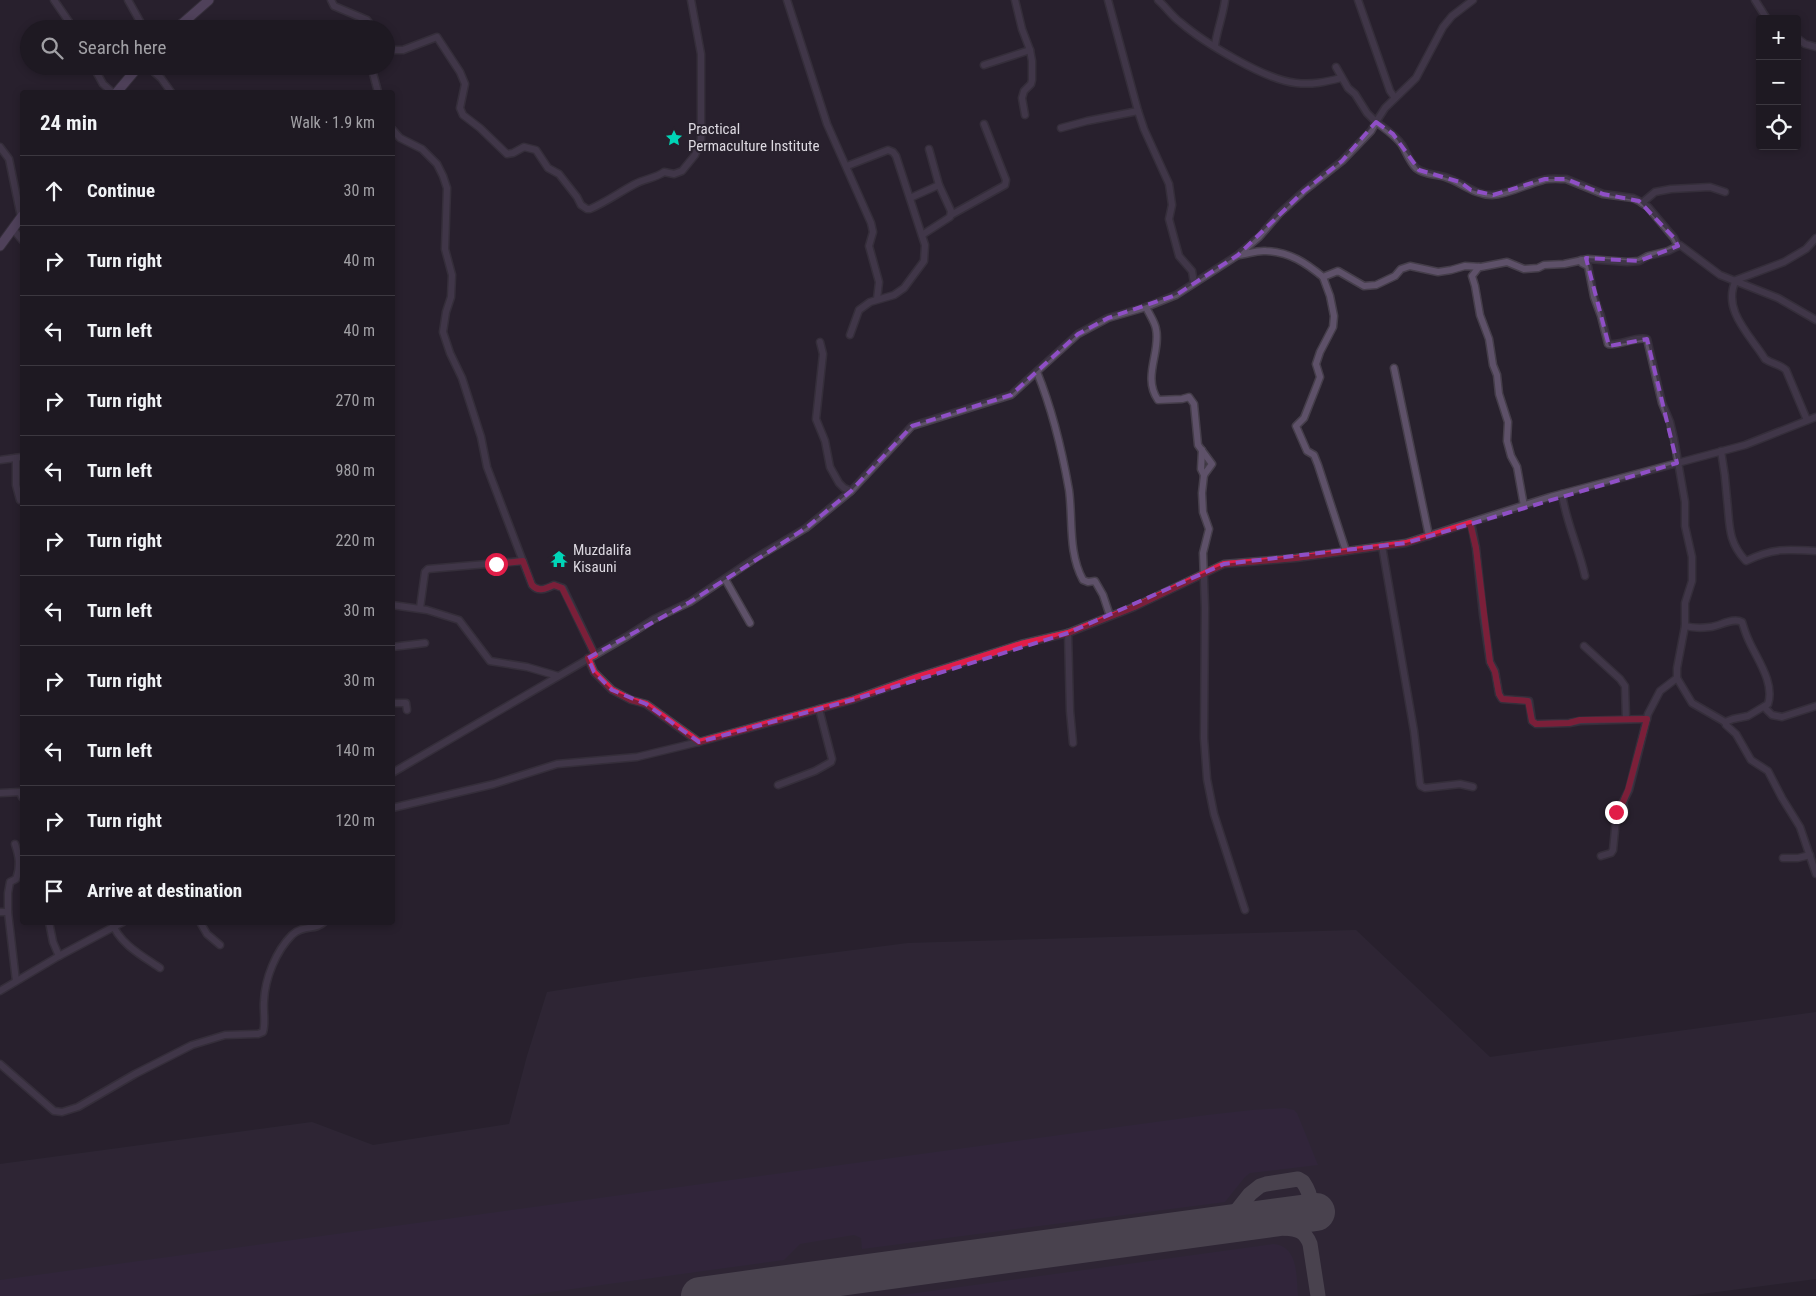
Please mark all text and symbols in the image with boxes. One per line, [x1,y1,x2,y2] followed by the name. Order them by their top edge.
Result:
[1756,15,1801,150] map controls
[1756,15,1801,60] button: +
[20,20,395,75] search box
[38,34,66,62] icon: search
[78,36,166,59] text: Search here
[1756,60,1801,105] button: −
[1756,105,1801,150] button: locate
[40,111,97,135] text: 24 min
[290,113,375,132] text: Walk · 1.9 km
[688,120,819,155] place label: Practical Permaculture Institute
[664,128,684,148] place icon: Practical Permaculture Institute
[40,177,68,205] icon: ahead
[87,179,155,202] text: Continue
[343,181,375,200] text: 30 m
[40,247,68,275] icon: right
[87,249,162,272] text: Turn right
[343,251,375,270] text: 40 m
[40,317,68,345] icon: left
[87,319,152,342] text: Turn left
[343,321,375,340] text: 40 m
[40,387,68,415] icon: right
[87,389,162,412] text: Turn right
[336,391,375,410] text: 270 m
[40,457,68,485] icon: left
[87,459,152,482] text: Turn left
[336,461,375,480] text: 980 m
[40,527,68,555] icon: right
[87,529,162,552] text: Turn right
[336,531,375,550] text: 220 m
[573,541,632,576] place label: Muzdalifa Kisauni
[549,549,569,569] temple icon: Muzdalifa Kisauni
[485,553,508,576] route start
[40,597,68,625] icon: left
[87,599,152,622] text: Turn left
[343,601,375,620] text: 30 m
[40,667,68,695] icon: right
[87,669,162,692] text: Turn right
[343,671,375,690] text: 30 m
[40,737,68,765] icon: left
[87,739,152,762] text: Turn left
[336,741,375,760] text: 140 m
[1605,801,1628,824] route end
[40,807,68,835] icon: right
[87,809,162,832] text: Turn right
[336,811,375,830] text: 120 m
[40,877,68,905] icon: arrive
[87,879,242,902] text: Arrive at destination

